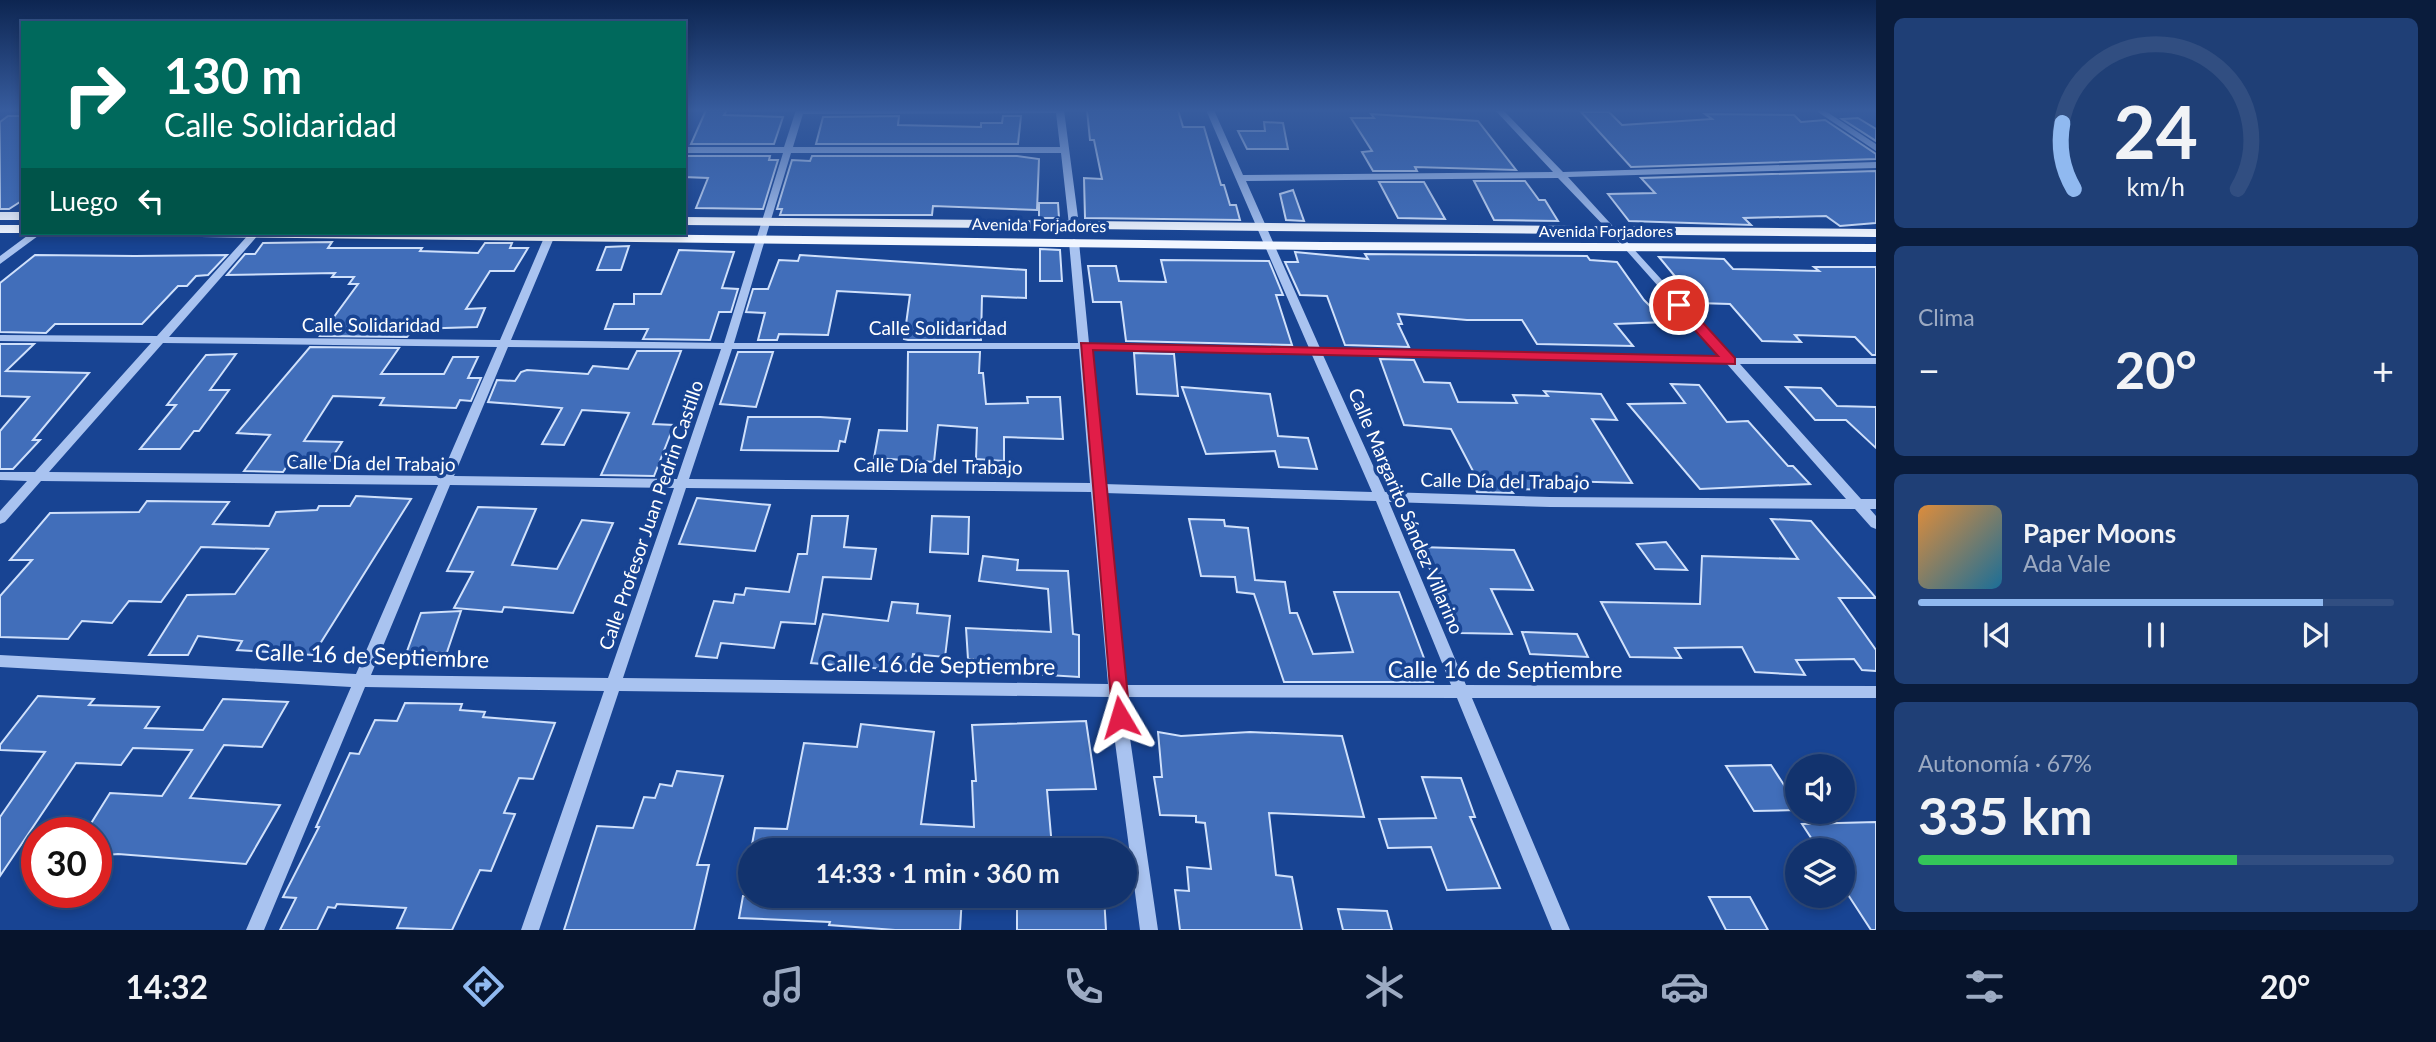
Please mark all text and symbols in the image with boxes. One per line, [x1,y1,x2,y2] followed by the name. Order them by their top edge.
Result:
[164,46,302,104] text: 130 m
[49,49,140,140] icon: right
[2114,87,2198,175] text: 24
[164,105,397,144] text: Calle Solidaridad
[2127,171,2185,201] text: km/h
[132,182,170,220] icon: left
[49,185,118,217] text: Luego
[972,214,1106,235] street label: Avenida Forjadores
[1539,221,1673,240] street label: Avenida Forjadores
[1649,275,1709,335] pin
[1660,286,1698,324] icon: arrive
[1918,303,1975,331] text: Clima
[302,313,440,336] street label: Calle Solidaridad
[869,316,1007,339] street label: Calle Solidaridad
[2115,338,2197,400] text: 20°
[1918,347,1940,393] text: −
[2372,347,2394,393] text: +
[593,377,708,653] street label: Calle Profesor Juan Pedrin Castillo
[1344,384,1469,637] street label: Calle Margarito Sández Villarino
[286,450,456,475] street label: Calle Día del Trabajo
[853,453,1023,478] street label: Calle Día del Trabajo
[1420,468,1590,493] street label: Calle Día del Trabajo
[2023,517,2176,549] text: Paper Moons
[2023,549,2111,577] text: Ada Vale
[1978,616,2016,654] icon: previous
[2137,616,2175,654] icon: pause
[2296,616,2334,654] icon: next
[254,637,490,673] street label: Calle 16 de Septiembre
[820,648,1056,680] street label: Calle 16 de Septiembre
[1388,655,1622,683] street label: Calle 16 de Septiembre
[1083,680,1157,754] position arrow
[1918,749,2092,777] text: Autonomía · 67%
[1785,754,1855,908] map controls
[1785,754,1855,824] button: sound
[1918,784,2092,846] text: 335 km
[21,817,112,908] speed limit sign: 30
[1785,838,1855,908] button: layers
[815,857,1060,889] text: 14:33 · 1 min · 360 m
[459,962,508,1011] icon: directions
[759,962,808,1011] icon: music
[1059,962,1108,1011] icon: phone
[1360,962,1409,1011] icon: climate
[1660,962,1709,1011] icon: car
[1960,962,2009,1011] icon: filters
[126,967,208,1006] text: 14:32
[2260,967,2310,1006] text: 20°

